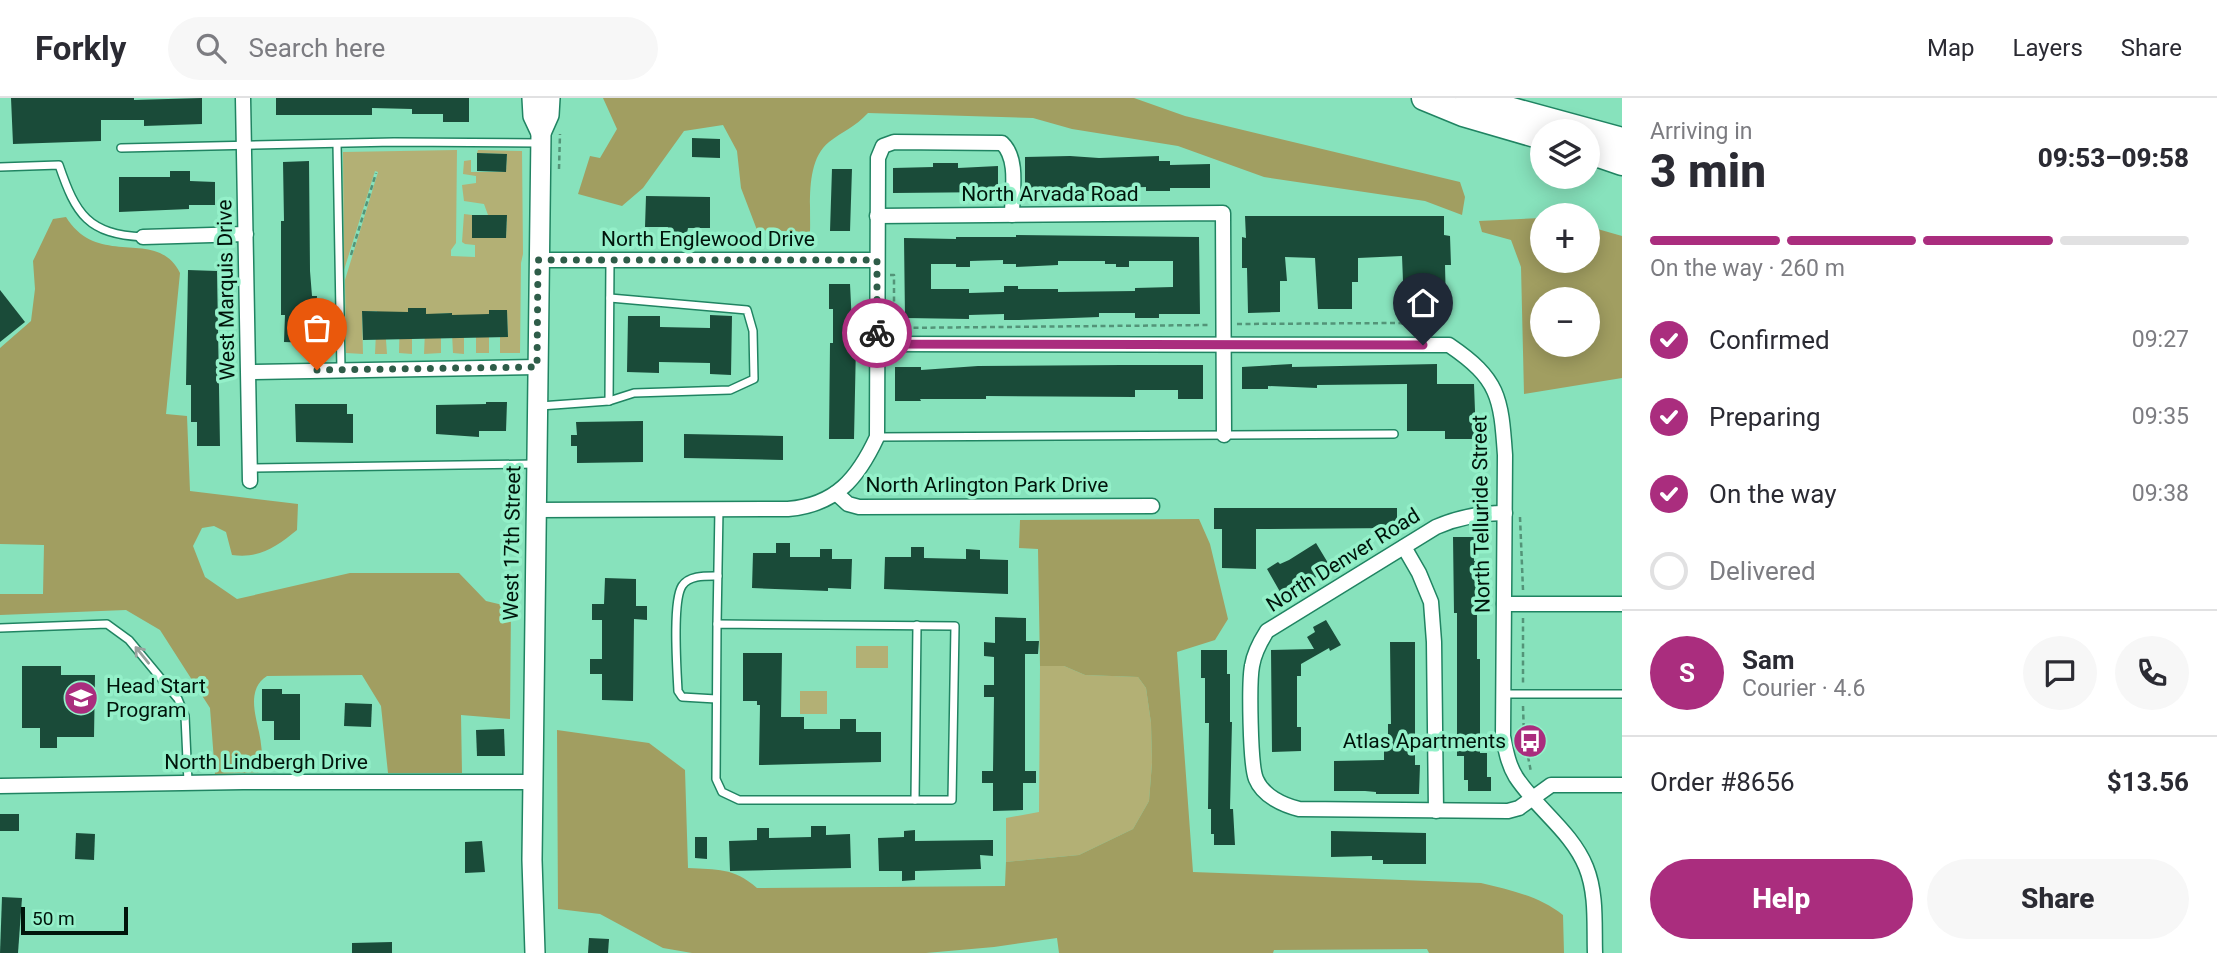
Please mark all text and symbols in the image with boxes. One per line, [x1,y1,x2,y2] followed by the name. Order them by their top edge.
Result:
[168,17,658,80] search box
[35,29,126,68] text: Forkly
[192,29,230,67] icon: search
[248,33,385,63] text: Search here
[1927,34,1975,62] text: Map
[2013,34,2083,62] text: Layers
[2121,34,2182,62] text: Share
[1650,118,1753,145] text: Arriving in
[1530,119,1600,357] map controls
[1530,119,1600,189] button: layers
[2038,143,2189,173] text: 09:53–09:58
[1650,144,1766,198] text: 3 min
[961,182,1139,206] street label: North Arvada Road
[212,199,240,381] street label: West Marquis Drive
[1530,203,1600,273] button: +
[601,227,815,251] street label: North Englewood Drive
[1650,255,1845,282] text: On the way · 260 m
[1393,273,1453,345] pin
[1404,284,1442,322] icon: home
[1530,287,1600,357] button: −
[287,298,347,370] pin
[842,298,912,368] courier
[298,309,336,347] icon: bag
[858,314,896,352] icon: bike
[1650,321,1688,359] icon: check
[1709,325,1830,355] text: Confirmed
[2132,326,2189,353] text: 09:27
[1650,398,1688,436] icon: check
[1709,402,1821,432] text: Preparing
[2132,403,2189,430] text: 09:35
[1467,415,1495,613] street label: North Telluride Street
[499,465,525,621] street label: West 17th Street
[866,473,1108,497] street label: North Arlington Park Drive
[1650,475,1688,513] icon: check
[1709,479,1837,509] text: On the way
[2132,480,2189,507] text: 09:38
[1262,503,1424,617] street label: North Denver Road
[1709,556,1816,586] text: Delivered
[2023,636,2097,710] button: chat
[2115,636,2189,710] button: phone
[1742,645,1794,675] text: Sam
[134,647,150,665] one-way arrow
[1679,658,1695,688] text: S
[106,674,206,722] place label: Head Start Program
[1742,675,1865,702] text: Courier · 4.6
[62,679,100,717] school or university icon: Head Start Program
[1511,722,1549,760] bus stop icon: Atlas Apartments
[1343,729,1506,753] place label: Atlas Apartments
[164,750,368,774] street label: North Lindbergh Drive
[1650,767,1795,797] text: Order #8656
[2107,767,2189,797] text: $13.56
[1650,859,1913,939] button: Help
[1927,859,2189,939] button: Share
[21,904,128,936] scale bar
[32,907,75,930] text: 50 m

